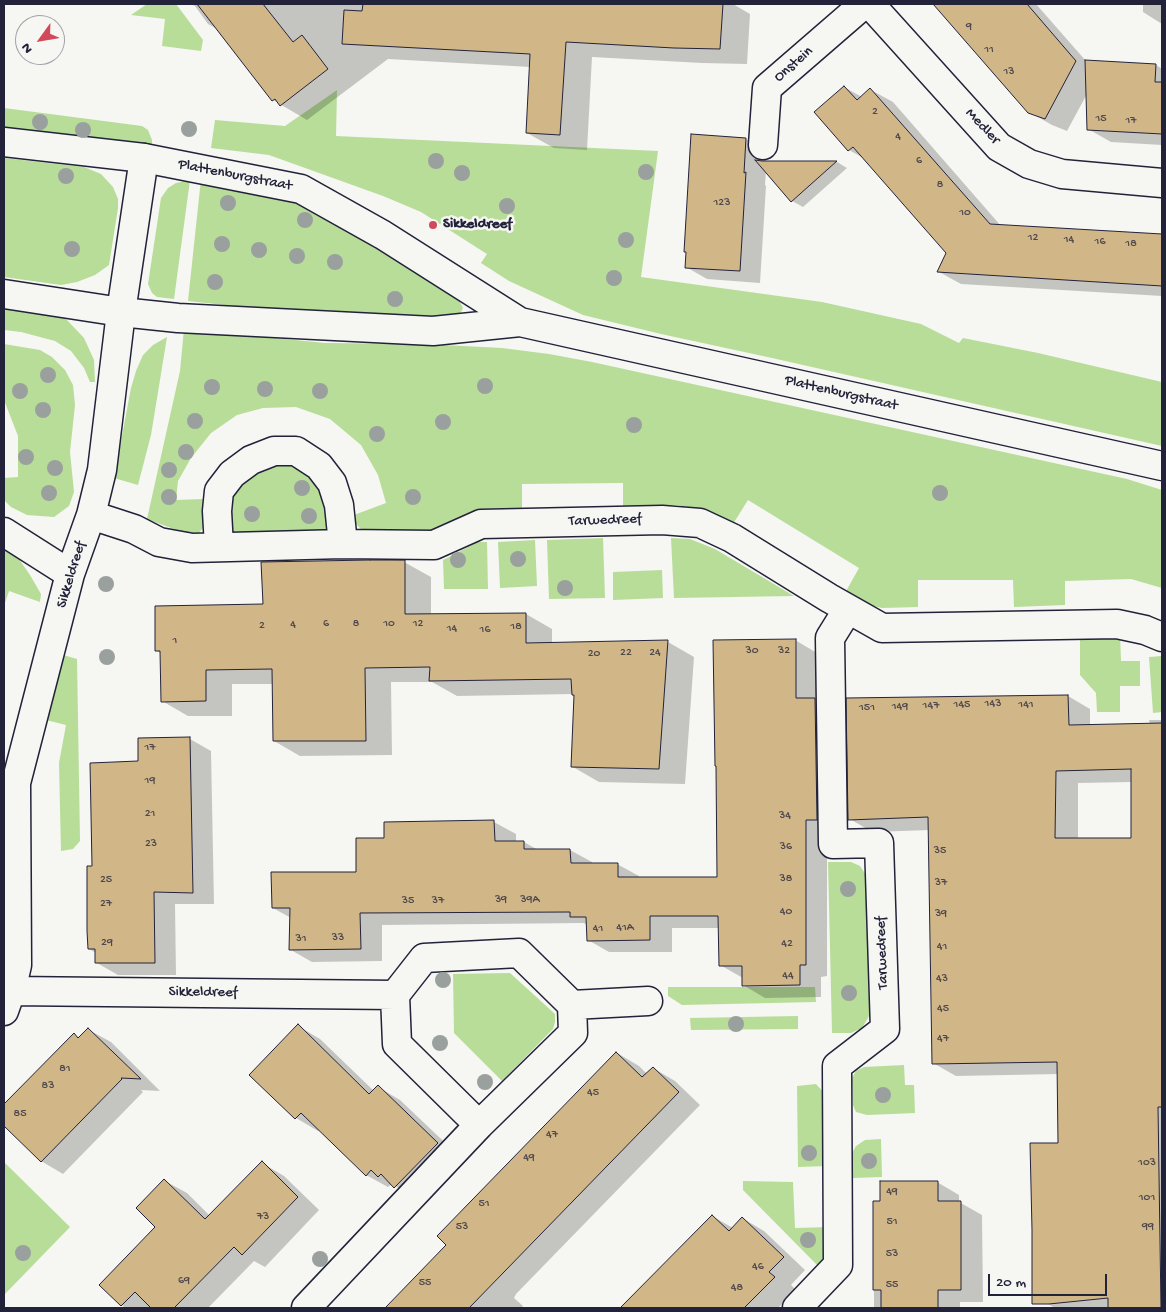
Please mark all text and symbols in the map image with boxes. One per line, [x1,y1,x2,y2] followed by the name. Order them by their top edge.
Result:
[15,15,65,65] north arrow
[966,20,972,34] house number: 9
[18,39,37,56] text: N
[771,43,817,87] street label: Onstein
[984,43,994,57] house number: 11
[1003,65,1015,79] house number: 13
[872,105,878,119] house number: 2
[961,105,1003,149] street label: Medler
[1095,112,1107,126] house number: 15
[1125,114,1137,128] house number: 17
[895,130,901,144] house number: 4
[916,154,922,168] house number: 6
[177,156,293,196] street label: Plattenburgstraat
[937,178,943,192] house number: 8
[714,196,730,210] house number: 123
[959,206,971,220] house number: 10
[443,216,512,234] place label: Sikkeldreef
[427,219,439,231] marker: Sikkeldreef
[1028,231,1038,245] house number: 12
[1064,233,1074,247] house number: 14
[1095,235,1105,249] house number: 16
[1125,237,1137,251] house number: 18
[783,372,899,416] street label: Plattenburgstraat
[568,511,642,531] street label: Tarwedreef
[53,539,91,611] street label: Sikkeldreef
[323,617,329,631] house number: 6
[353,617,359,631] house number: 8
[383,617,395,631] house number: 10
[413,617,423,631] house number: 12
[290,618,296,632] house number: 4
[259,619,265,633] house number: 2
[510,620,522,634] house number: 18
[447,622,457,636] house number: 14
[480,623,490,637] house number: 16
[173,634,177,648] house number: 1
[745,644,759,658] house number: 30
[778,644,790,658] house number: 32
[620,646,632,660] house number: 22
[649,646,661,660] house number: 24
[588,647,600,661] house number: 20
[985,697,1001,711] house number: 143
[954,698,970,712] house number: 145
[1018,698,1034,712] house number: 141
[923,699,939,713] house number: 147
[892,700,908,714] house number: 149
[859,701,875,715] house number: 151
[144,741,156,755] house number: 17
[145,774,155,788] house number: 19
[145,807,155,821] house number: 21
[779,809,791,823] house number: 34
[145,837,157,851] house number: 23
[780,840,792,854] house number: 36
[934,844,946,858] house number: 35
[780,872,792,886] house number: 38
[100,873,112,887] house number: 25
[935,876,947,890] house number: 37
[495,893,507,907] house number: 39
[520,893,540,907] house number: 39A
[402,894,414,908] house number: 35
[432,894,444,908] house number: 37
[100,897,112,911] house number: 27
[780,905,792,919] house number: 40
[935,907,947,921] house number: 39
[873,916,893,990] street label: Tarwedreef
[616,921,634,935] house number: 41A
[593,922,603,936] house number: 41
[332,931,344,945] house number: 33
[295,932,307,946] house number: 31
[101,936,113,950] house number: 29
[781,937,793,951] house number: 42
[937,940,947,954] house number: 41
[782,969,794,983] house number: 44
[936,972,948,986] house number: 43
[168,983,238,1003] street label: Sikkeldreef
[937,1002,949,1016] house number: 45
[937,1032,949,1046] house number: 47
[59,1062,71,1076] house number: 81
[42,1079,54,1093] house number: 83
[587,1086,599,1100] house number: 45
[14,1107,26,1121] house number: 85
[546,1128,558,1142] house number: 47
[523,1151,535,1165] house number: 49
[1138,1156,1156,1170] house number: 103
[886,1185,898,1199] house number: 49
[1139,1191,1155,1205] house number: 101
[478,1197,490,1211] house number: 51
[257,1210,269,1224] house number: 73
[886,1215,898,1229] house number: 51
[456,1220,468,1234] house number: 53
[1142,1220,1154,1234] house number: 99
[886,1247,898,1261] house number: 53
[752,1260,764,1274] house number: 46
[991,1264,1110,1296] scale bar
[178,1274,190,1288] house number: 69
[996,1274,1026,1292] text: 20 m
[419,1276,431,1290] house number: 55
[886,1278,898,1292] house number: 55
[731,1281,743,1295] house number: 48

